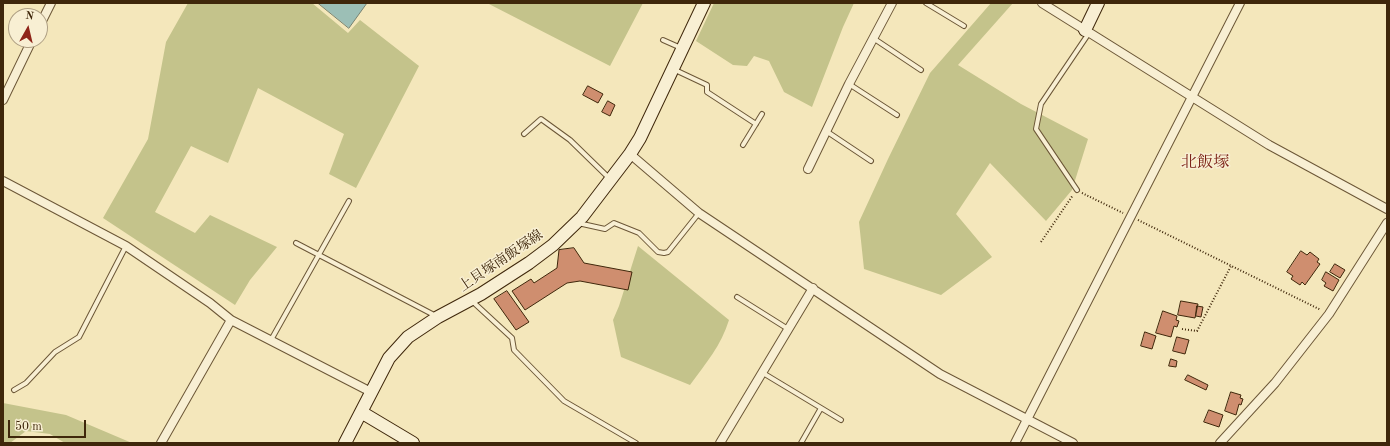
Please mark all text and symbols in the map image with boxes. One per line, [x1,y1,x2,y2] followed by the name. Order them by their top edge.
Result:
[8,8,48,48] north arrow
[25,11,35,23] text: N
[1181,153,1229,173] district label: 北飯塚
[456,227,546,295] street label: 上貝塚南飯塚線
[10,412,88,438] scale bar
[15,421,42,433] text: 50 m

